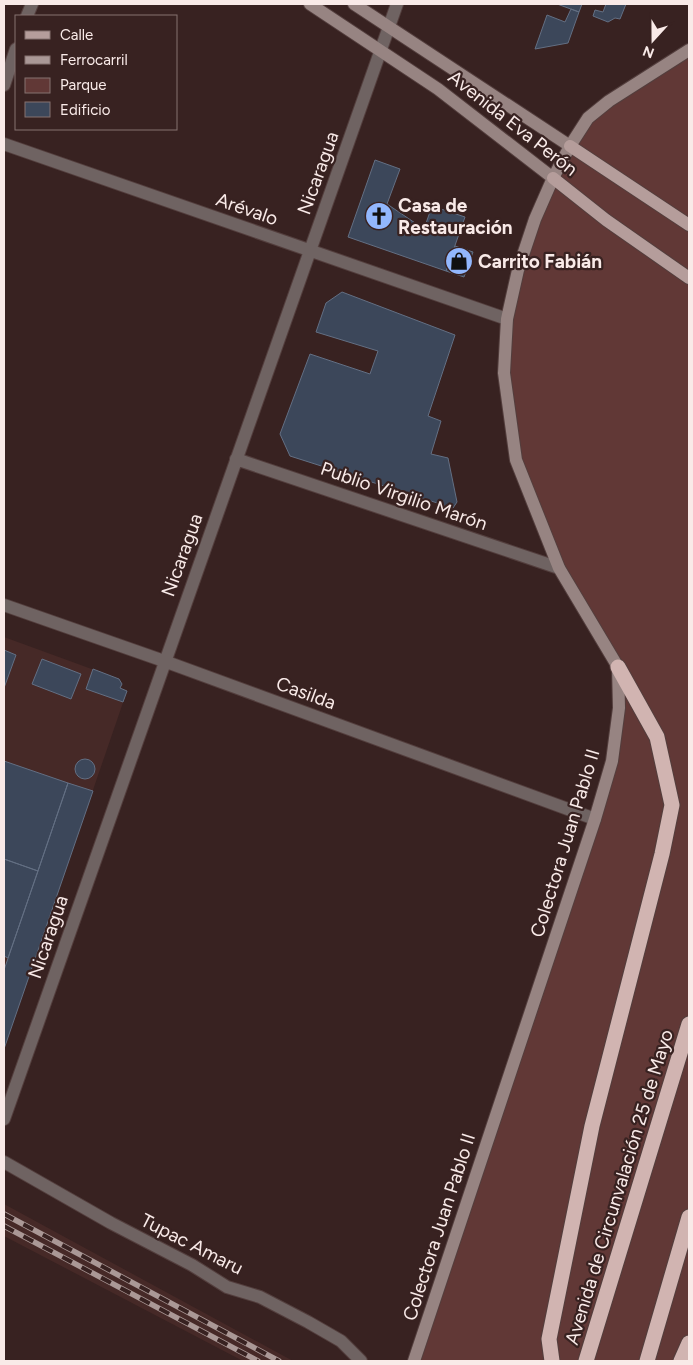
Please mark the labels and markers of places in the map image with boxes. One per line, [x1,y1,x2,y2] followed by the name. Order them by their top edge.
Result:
[398,194,513,239] place label: Casa de Restauración
[364,201,394,231] church icon: Casa de Restauración
[444,246,474,276] shop icon: Carrito Fabián
[478,250,602,273] place label: Carrito Fabián

